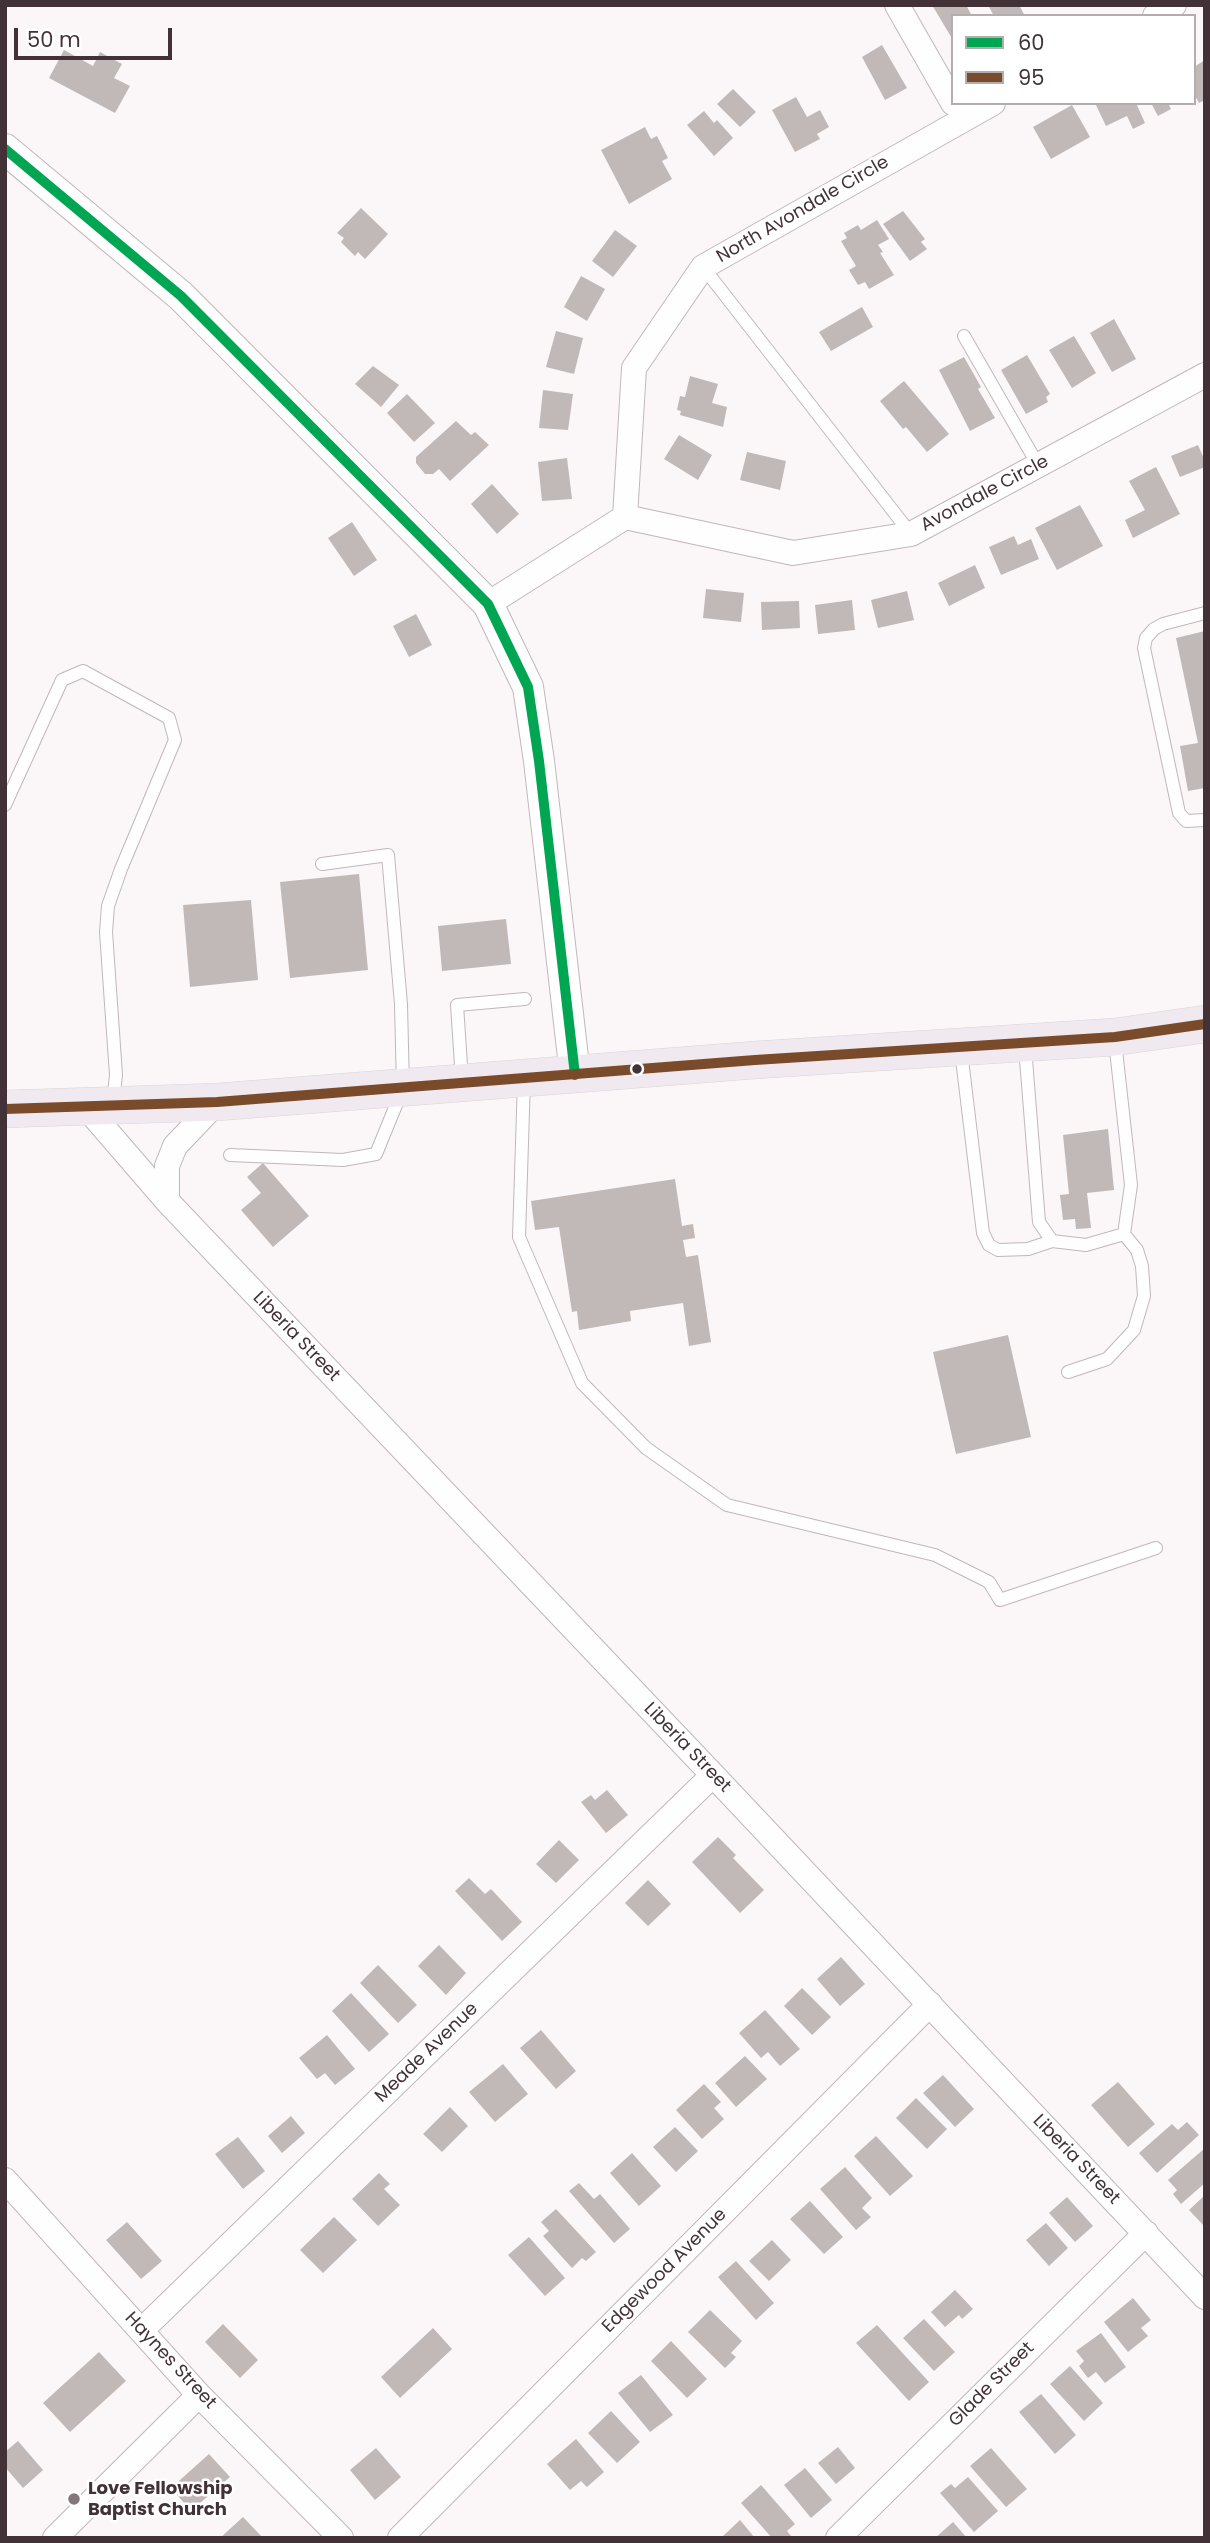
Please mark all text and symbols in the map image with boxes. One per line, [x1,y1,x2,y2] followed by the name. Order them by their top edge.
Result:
[18,14,175,58] scale bar
[951,14,1196,105] legend
[27,25,81,54] text: 50 m
[1018,28,1045,57] text: 60
[1018,63,1044,92] text: 95
[713,152,893,268] street label: North Avondale Circle
[917,451,1053,537] street label: Avondale Circle
[630,1062,644,1076] unlabelled marker
[248,1288,344,1386] street label: Liberia Street
[639,1699,735,1797] street label: Liberia Street
[371,1998,483,2108] street label: Meade Avenue
[1028,2111,1124,2209] street label: Liberia Street
[598,2204,732,2338] street label: Edgewood Avenue
[120,2308,220,2414] street label: Haynes Street
[945,2338,1039,2432] street label: Glade Street
[88,2478,233,2520] place label: Love Fellowship Baptist Church
[66,2491,82,2507] marker: Love Fellowship Baptist Church

